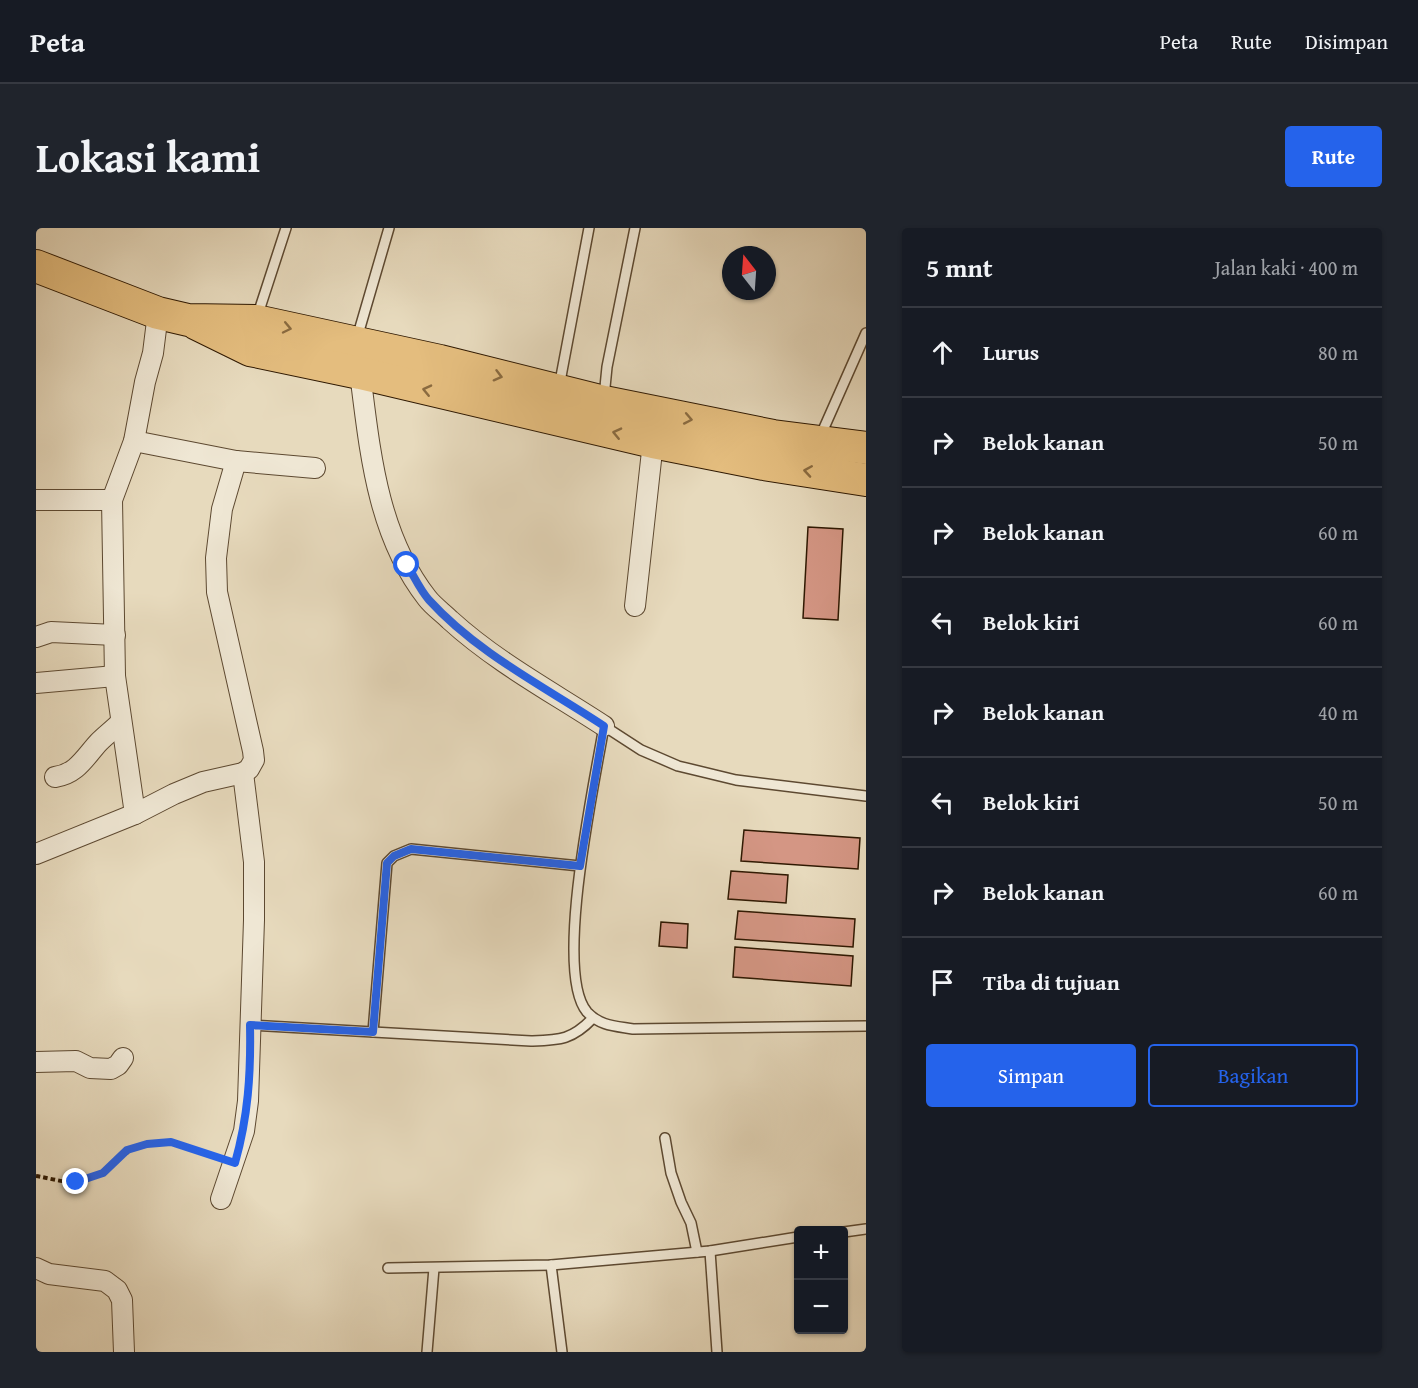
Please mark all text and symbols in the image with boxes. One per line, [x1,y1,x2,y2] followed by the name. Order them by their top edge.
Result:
[30,21,85,62] text: Peta
[1160,26,1198,57] text: Peta
[1231,26,1272,57] text: Rute
[1305,26,1388,57] text: Disimpan
[36,126,260,187] text: Lokasi kami
[1285,126,1382,187] button: Rute
[722,246,776,300] north arrow
[926,248,993,287] text: 5 mnt
[1214,253,1358,282] text: Jalan kaki · 400 m
[282,320,292,333] one-way arrow
[926,336,959,369] icon: ahead
[983,336,1039,368] text: Lurus
[1318,338,1358,367] text: 80 m
[492,369,503,381] one-way arrow
[422,384,432,397] one-way arrow
[683,412,693,425] one-way arrow
[926,426,959,459] icon: right
[983,426,1104,458] text: Belok kanan
[612,428,622,441] one-way arrow
[1318,428,1358,457] text: 50 m
[804,465,813,477] one-way arrow
[926,516,959,549] icon: right
[983,516,1104,548] text: Belok kanan
[1318,518,1358,547] text: 60 m
[393,551,419,577] route start
[926,606,959,639] icon: left
[983,606,1080,638] text: Belok kiri
[1318,608,1358,637] text: 60 m
[926,696,959,729] icon: right
[983,696,1104,728] text: Belok kanan
[1318,698,1358,727] text: 40 m
[926,786,959,819] icon: left
[983,786,1080,818] text: Belok kiri
[1318,788,1358,817] text: 50 m
[926,876,959,909] icon: right
[983,876,1104,908] text: Belok kanan
[1318,878,1358,907] text: 60 m
[926,966,959,999] icon: arrive
[983,966,1120,998] text: Tiba di tujuan
[926,1044,1136,1107] button: Simpan
[1148,1044,1358,1107] button: Bagikan
[62,1168,88,1194] route end
[794,1226,848,1334] map controls
[794,1226,848,1280] button: +
[794,1280,848,1334] button: −

